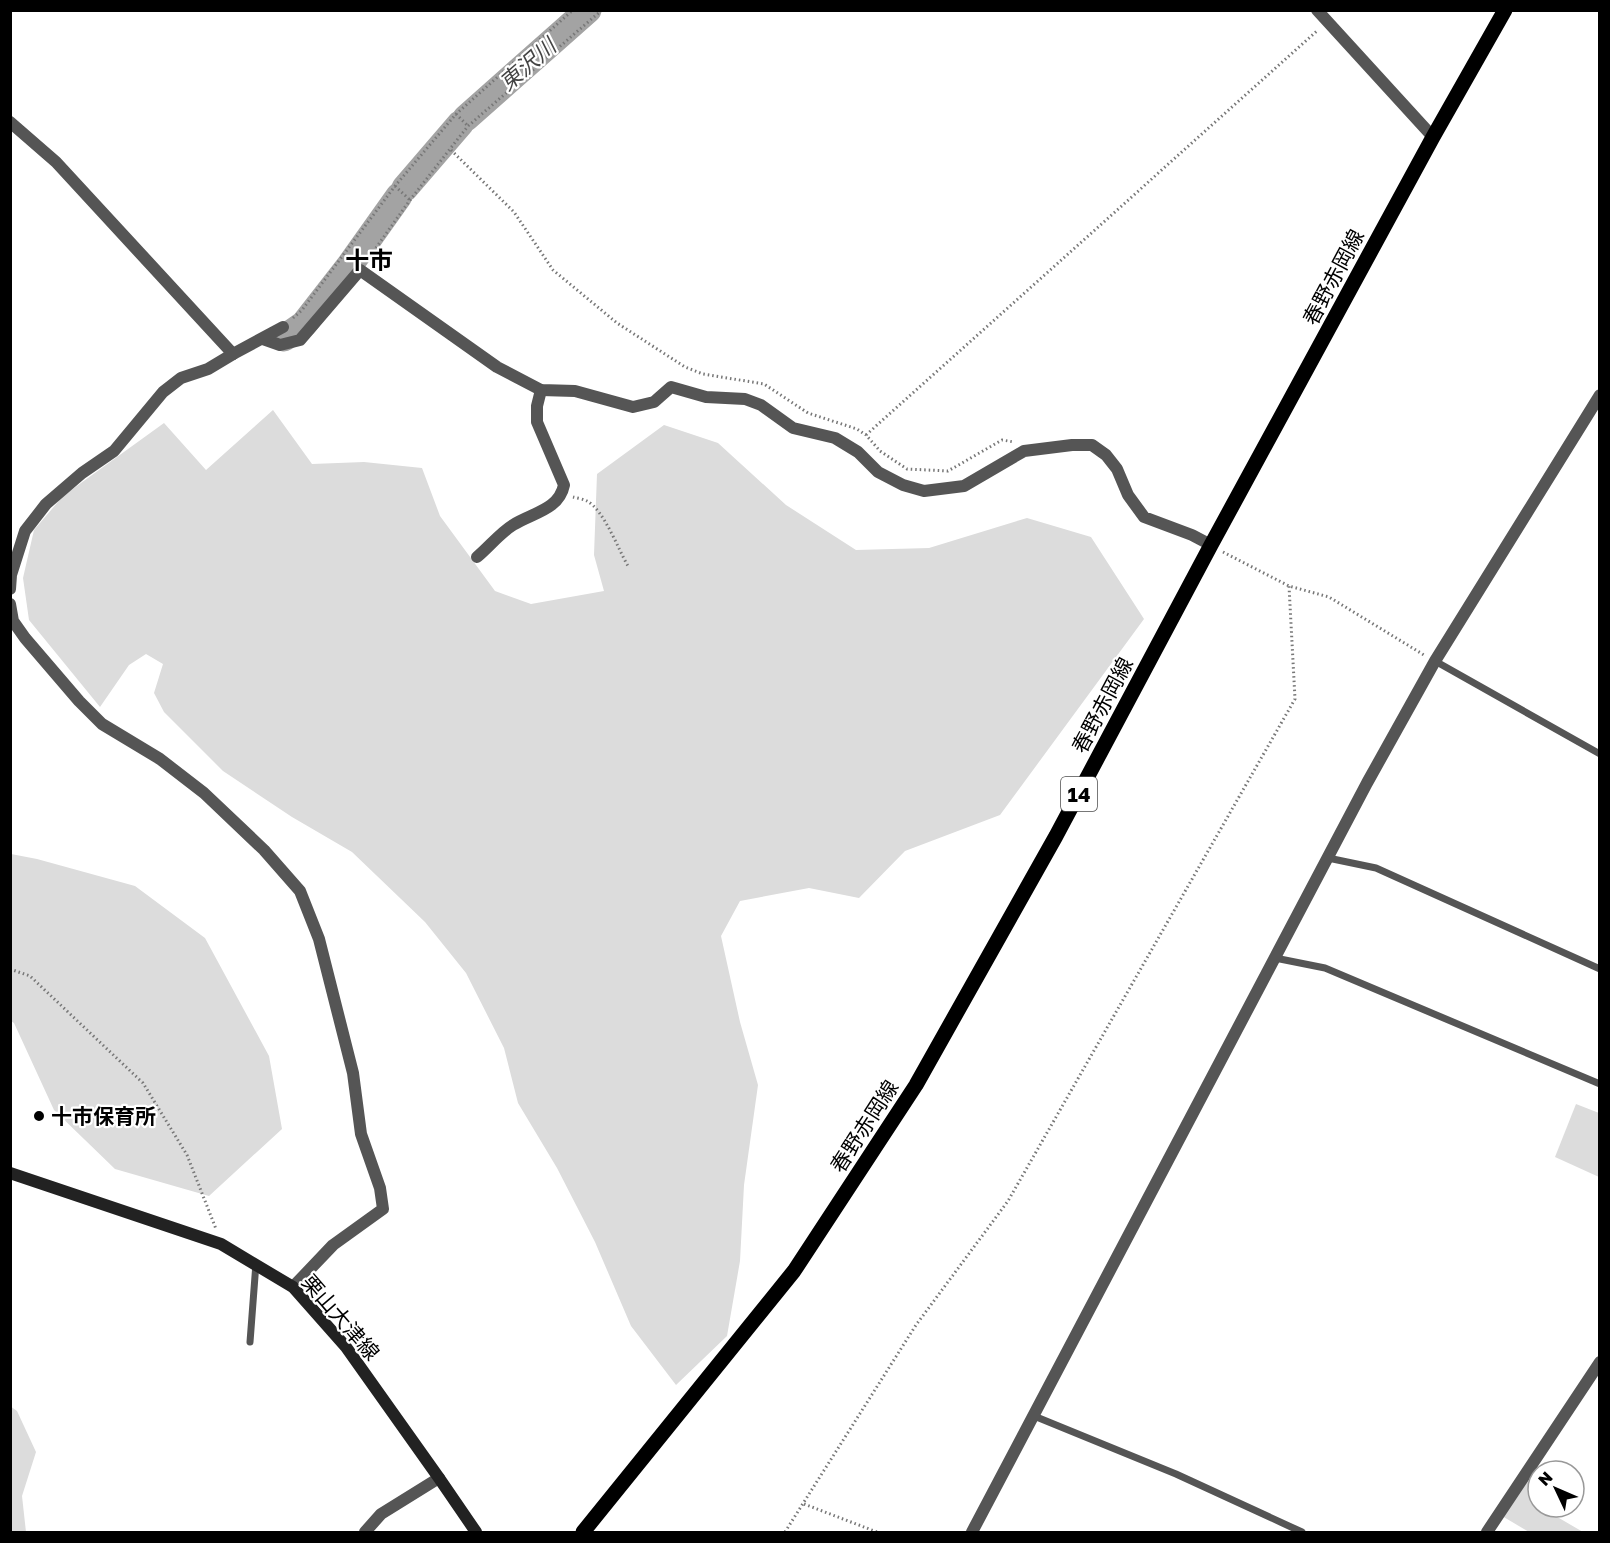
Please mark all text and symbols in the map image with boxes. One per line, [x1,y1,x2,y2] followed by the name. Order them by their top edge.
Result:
[493,31,562,96] water label: 東沢川
[1297,225,1369,329] street label: 春野赤岡線
[345,245,393,274] district label: 十市
[1066,653,1138,757] street label: 春野赤岡線
[1061,777,1097,811] road number: 14
[825,1075,903,1177] street label: 春野赤岡線
[51,1103,156,1129] place label: 十市保育所
[32,1109,46,1123] marker: 十市保育所
[297,1269,385,1365] street label: 栗山大津線
[1526,1459,1586,1519] north arrow
[1534,1467,1557,1490] text: N

